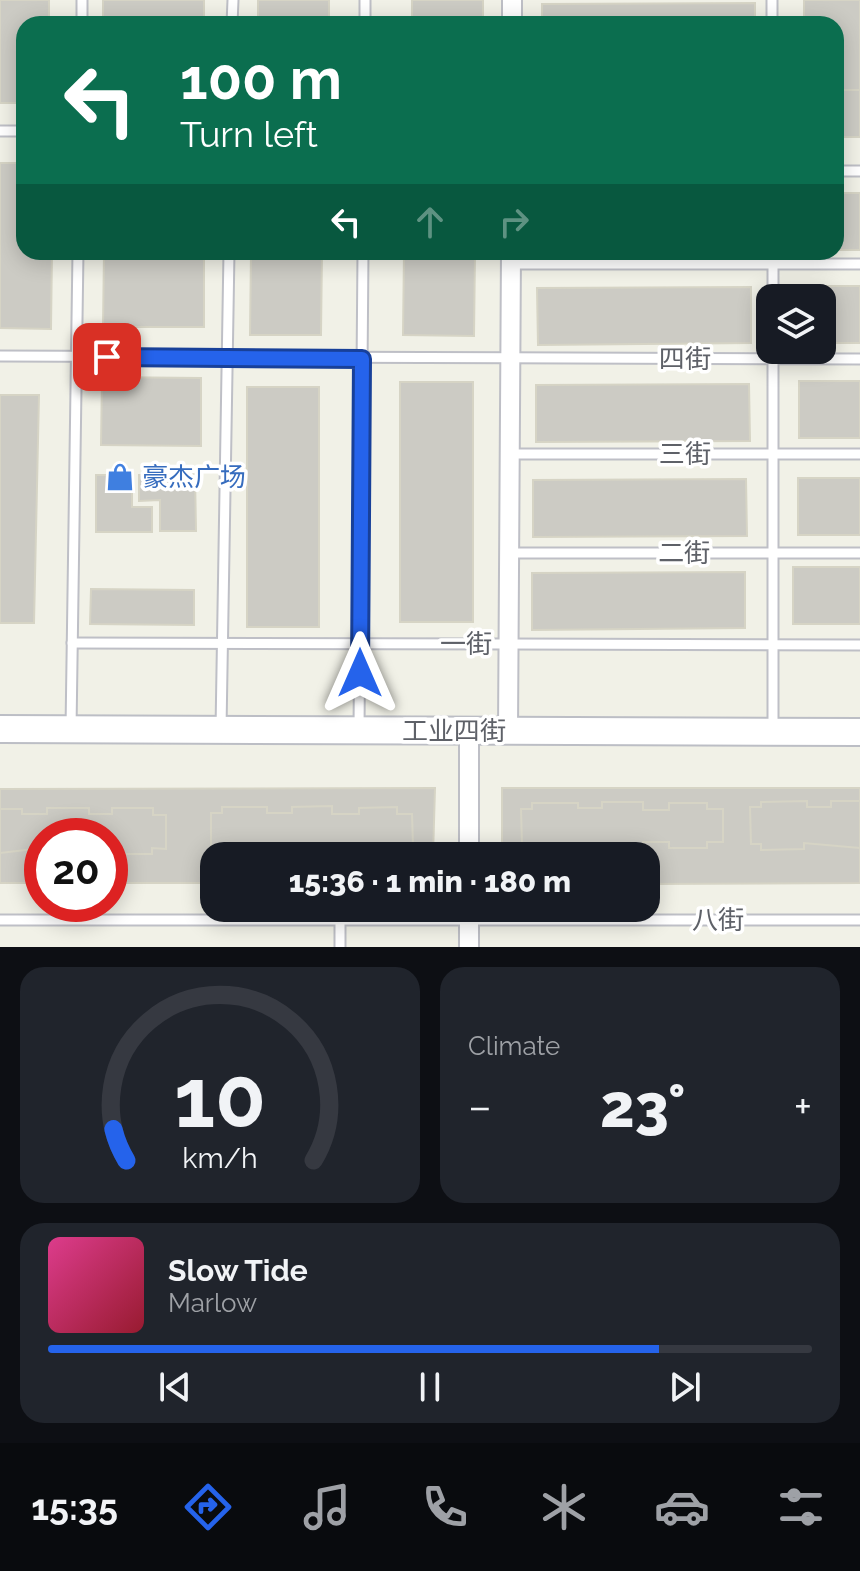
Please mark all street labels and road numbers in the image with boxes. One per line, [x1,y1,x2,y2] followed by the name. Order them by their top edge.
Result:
[659,344,711,374] street label: 四街
[659,439,711,469] street label: 三街
[658,538,710,568] street label: 二街
[440,629,492,659] street label: 一街
[402,716,506,746] street label: 工业四街
[692,905,744,935] street label: 八街

